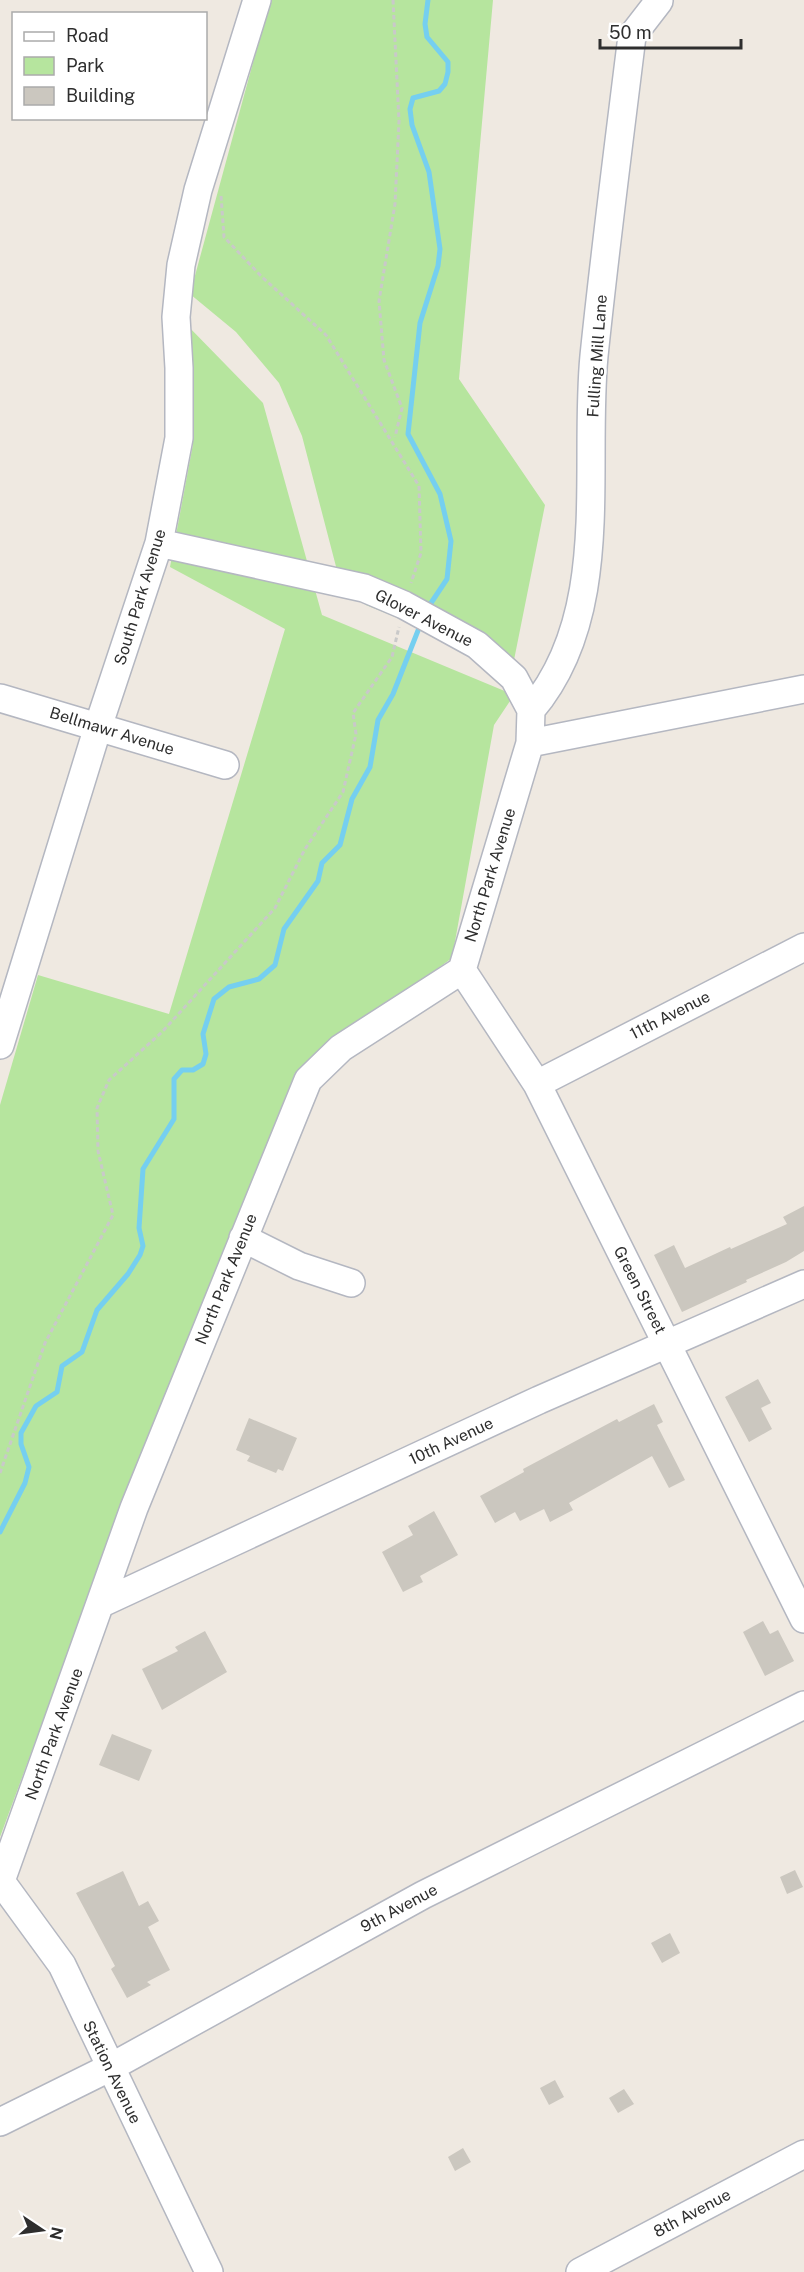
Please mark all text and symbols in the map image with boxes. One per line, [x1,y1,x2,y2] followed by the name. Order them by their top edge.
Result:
[12,12,207,120] legend
[600,12,741,50] scale bar
[609,22,652,43] text: 50 m
[66,25,109,46] text: Road
[66,55,104,76] text: Park
[66,85,135,106] text: Building
[583,294,611,418] street label: Fulling Mill Lane
[110,527,170,667] street label: South Park Avenue
[372,585,476,651] street label: Glover Avenue
[47,703,177,759] street label: Bellmawr Avenue
[461,806,519,944] street label: North Park Avenue
[627,987,713,1043] street label: 11th Avenue
[191,1211,261,1347] street label: North Park Avenue
[610,1243,670,1337] street label: Green Street
[406,1413,496,1469] street label: 10th Avenue
[21,1665,87,1803] street label: North Park Avenue
[357,1880,441,1936] street label: 9th Avenue
[79,2017,145,2127] street label: Station Avenue
[650,2185,734,2241] street label: 8th Avenue
[12,2200,72,2260] north arrow
[45,2225,67,2241] text: N

